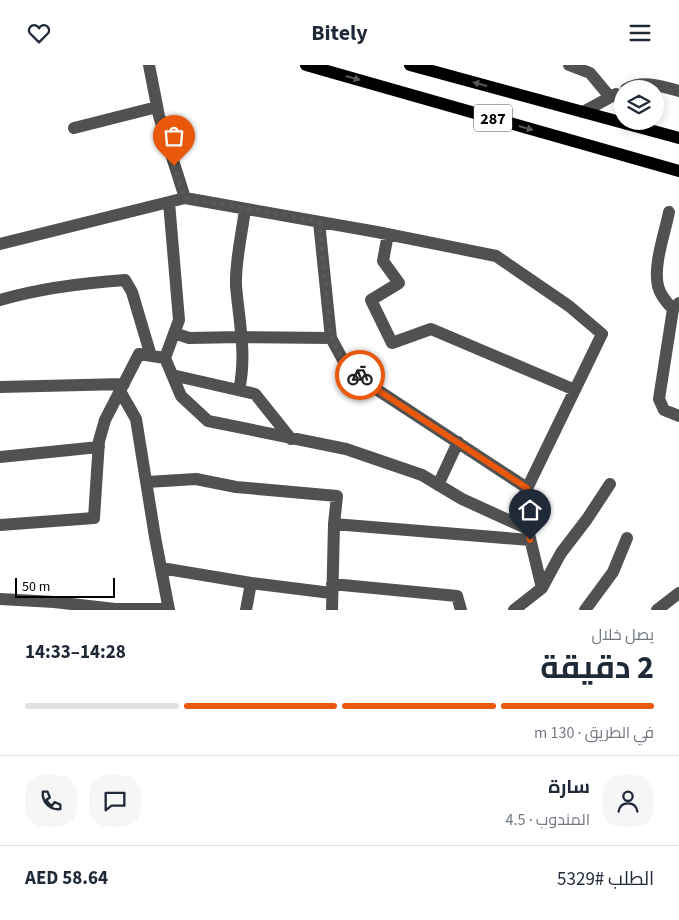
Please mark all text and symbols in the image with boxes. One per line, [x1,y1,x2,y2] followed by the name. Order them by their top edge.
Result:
[311,17,368,49] text: Bitely
[25,19,53,47] icon: heart
[626,19,654,47] icon: menu
[346,75,361,83] one-way arrow
[472,80,488,88] one-way arrow
[614,80,664,130] map controls
[614,80,664,130] button: layers
[474,105,512,131] road number: 287
[153,115,195,166] pin
[160,122,188,150] icon: bag
[519,124,534,132] one-way arrow
[335,350,385,400] courier
[346,361,374,389] icon: bike
[509,489,551,540] pin
[516,496,544,524] icon: home
[15,575,115,598] scale bar
[22,577,50,597] text: 50 m
[591,624,654,646] text: يصل خلال
[25,639,126,666] text: 14:28–14:33
[540,645,654,691] text: 2 دقيقة
[534,722,654,744] text: في الطريق · 130 m
[548,774,590,801] text: سارة
[25,775,77,827] button: phone
[89,775,141,827] button: chat
[602,775,654,827] button: person
[506,809,590,831] text: المندوب · 4.5
[25,865,108,892] text: AED 58.64
[557,866,654,893] text: الطلب #5329

